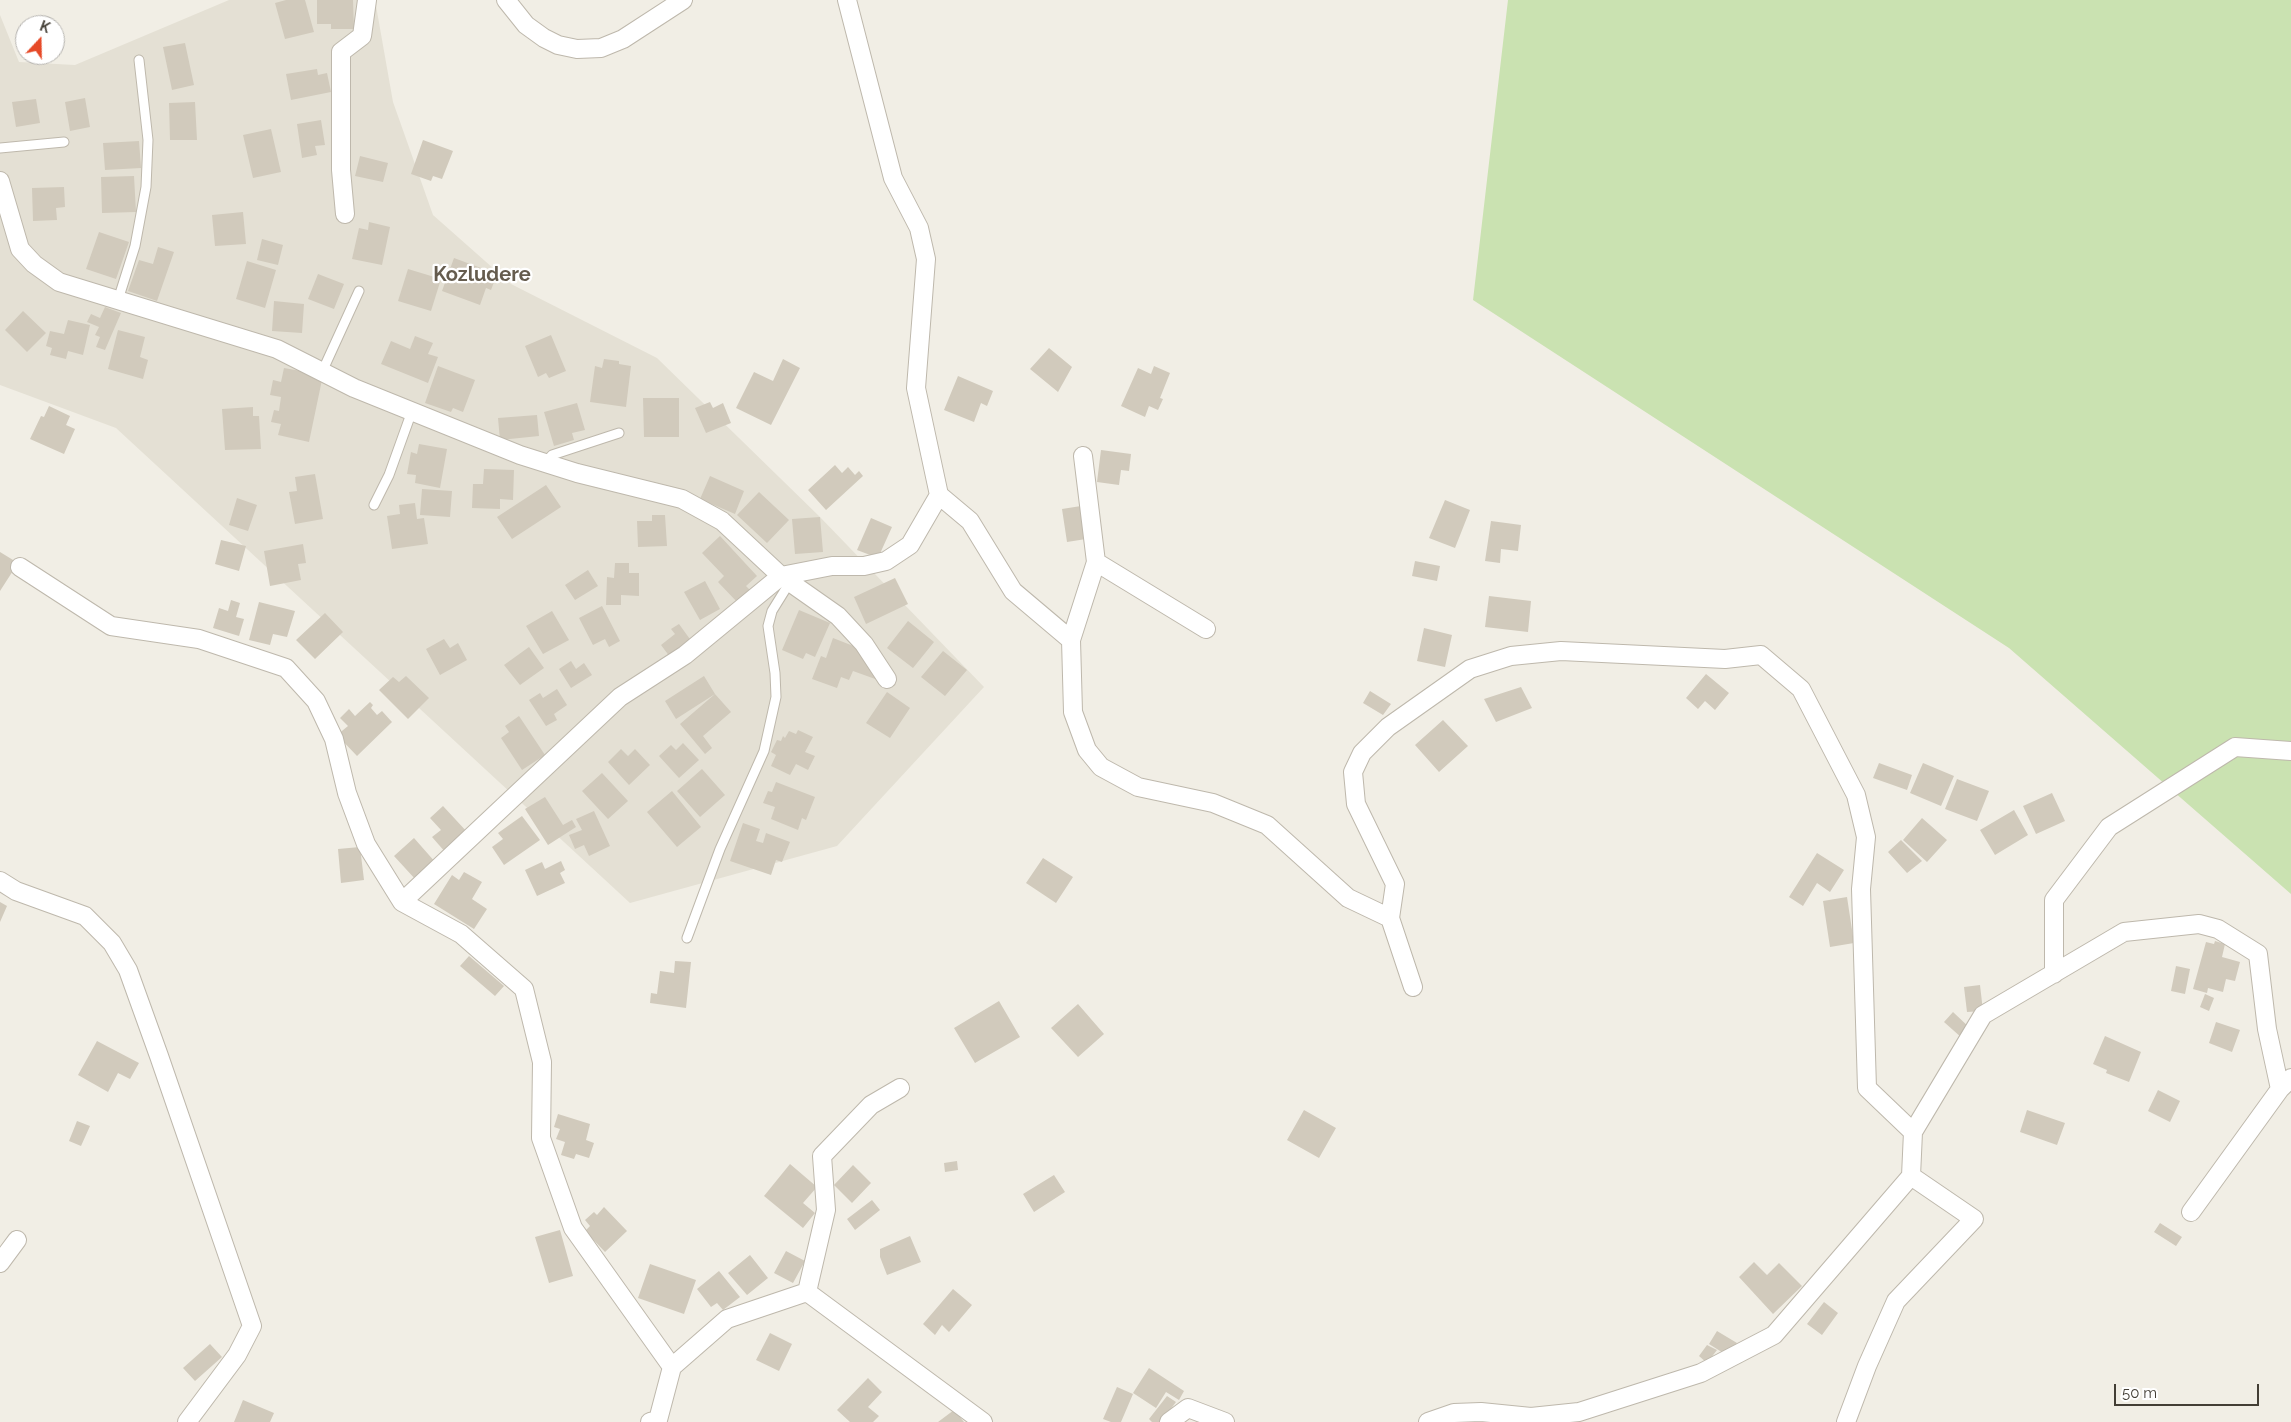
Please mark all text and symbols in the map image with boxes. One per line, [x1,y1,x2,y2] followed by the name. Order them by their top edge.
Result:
[15,15,65,65] north arrow
[38,18,52,36] text: K
[433,263,531,287] district label: Kozludere
[2116,1374,2261,1406] scale bar
[2122,1384,2157,1402] text: 50 m

